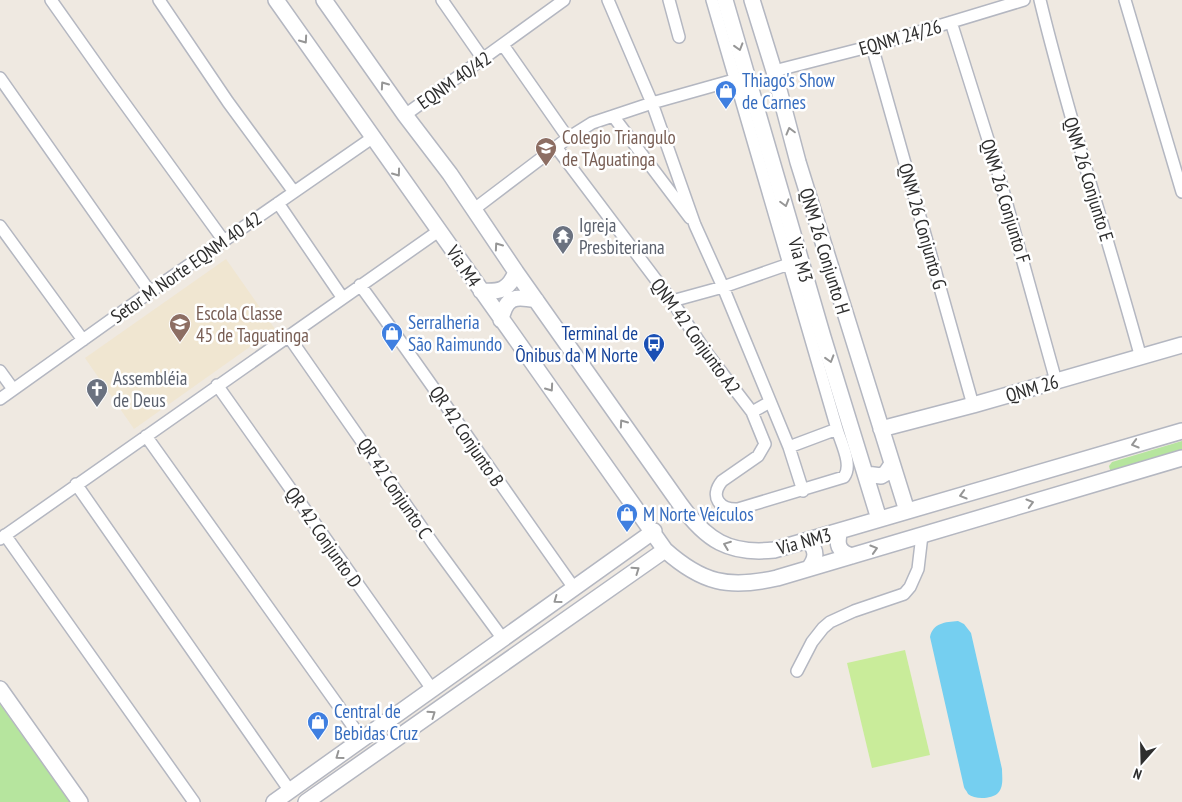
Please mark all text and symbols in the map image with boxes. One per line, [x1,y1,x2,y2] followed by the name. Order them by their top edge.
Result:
[856,14,944,60] street label: EQNM 24/26
[298,34,307,44] one-way arrow
[733,42,743,50] one-way arrow
[412,46,496,114] street label: EQNM 40/42
[742,68,836,114] place label: Thiago's Show de Carnes
[714,79,738,110] shop icon: Thiago's Show de Carnes
[381,81,390,90] one-way arrow
[1059,114,1119,244] street label: QNM 26 Conjunto E
[562,125,676,171] place label: Colegio Triangulo de TAguatinga
[785,127,796,136] one-way arrow
[534,136,558,167] school or university icon: Colegio Triangulo de TAguatinga
[976,136,1036,266] street label: QNM 26 Conjunto F
[894,160,952,292] street label: QNM 26 Conjunto G
[392,167,400,176] one-way arrow
[794,185,856,317] street label: QNM 26 Conjunto H
[779,198,789,206] one-way arrow
[106,206,266,328] street label: Setor M Norte EQNM 40 42
[579,213,665,259] place label: Igreja Presbiteriana
[551,224,575,255] temple icon: Igreja Presbiteriana
[783,234,819,285] street label: Via M3
[441,240,487,292] street label: Via M4
[495,242,504,252] one-way arrow
[646,273,746,399] street label: QNM 42 Conjunto A2
[196,301,309,347] place label: Escola Classe 45 de Taguatinga
[408,310,502,356] place label: Serralheria São Raimundo
[168,312,192,343] school or university icon: Escola Classe 45 de Taguatinga
[380,321,404,352] shop icon: Serralheria São Raimundo
[515,321,638,367] place label: Terminal de Ônibus da M Norte
[642,332,666,363] bus stop icon: Terminal de Ônibus da M Norte
[824,354,834,362] one-way arrow
[113,366,187,412] place label: Assembléia de Deus
[1003,369,1061,407] street label: QNM 26
[85,377,109,408] church icon: Assembléia de Deus
[425,381,510,491] street label: QR 42 Conjunto B
[544,382,553,392] one-way arrow
[620,419,629,429] one-way arrow
[353,433,438,543] street label: QR 42 Conjunto C
[1132,439,1140,449] one-way arrow
[281,482,368,592] street label: QR 42 Conjunto D
[959,490,967,500] one-way arrow
[1025,498,1034,508] one-way arrow
[615,502,639,533] shop icon: M Norte Veículos
[643,502,754,526] place label: M Norte Veículos
[773,522,834,560] street label: Via NM3
[723,541,732,551] one-way arrow
[869,544,878,554] one-way arrow
[631,567,640,576] one-way arrow
[553,594,563,603] one-way arrow
[334,699,418,745] place label: Central de Bebidas Cruz
[306,710,330,741] shop icon: Central de Bebidas Cruz
[426,711,436,720] one-way arrow
[1117,737,1167,787] north arrow
[336,750,345,758] one-way arrow
[1131,764,1144,784] text: N

